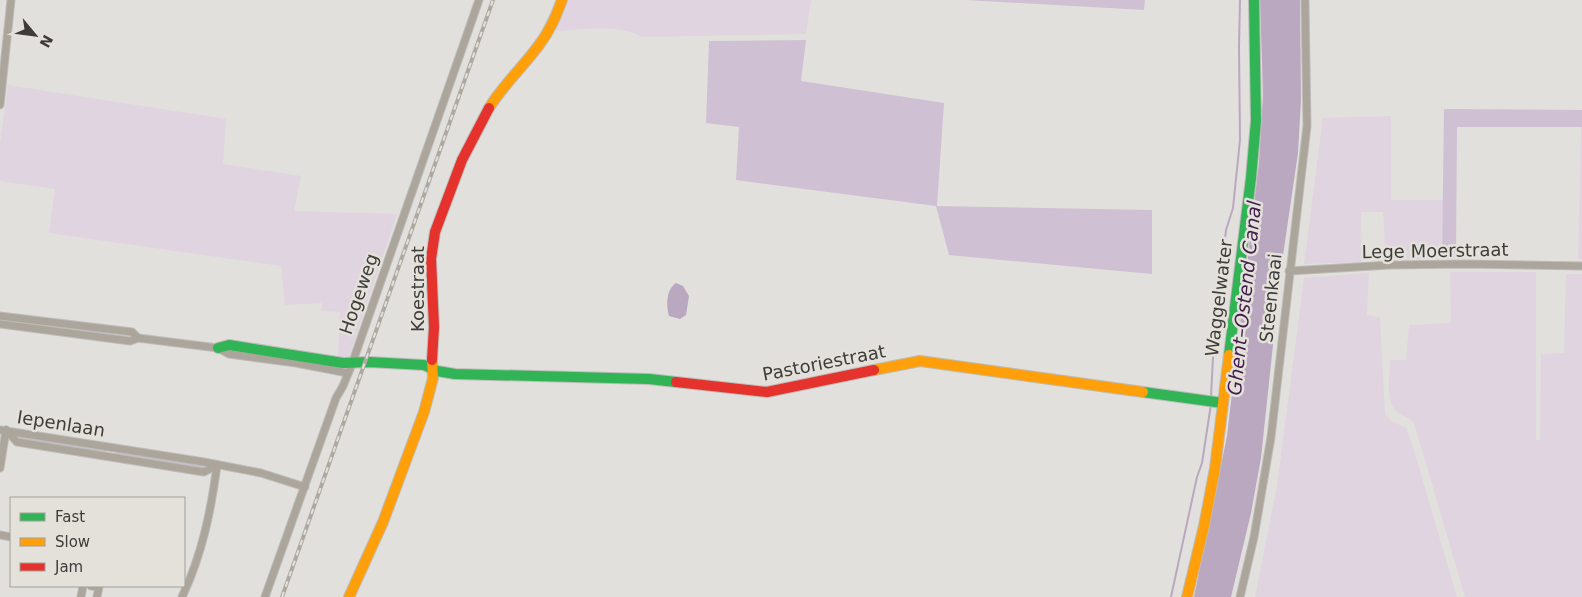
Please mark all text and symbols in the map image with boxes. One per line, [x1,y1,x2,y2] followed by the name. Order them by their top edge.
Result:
[10,10,60,60] north arrow
[37,32,56,50] text: N
[1223,199,1265,396] water label: Ghent–Ostend Canal
[1201,238,1236,358] street label: Waggelwater
[1361,239,1509,262] street label: Lege Moerstraat
[407,246,428,332] street label: Koestraat
[335,251,382,337] street label: Hogeweg
[1255,252,1286,343] street label: Steenkaai
[761,340,887,385] street label: Pastoriestraat
[16,406,107,441] street label: Iepenlaan
[10,497,185,587] legend
[55,508,85,526] text: Fast
[55,533,90,551] text: Slow
[54,558,83,576] text: Jam

